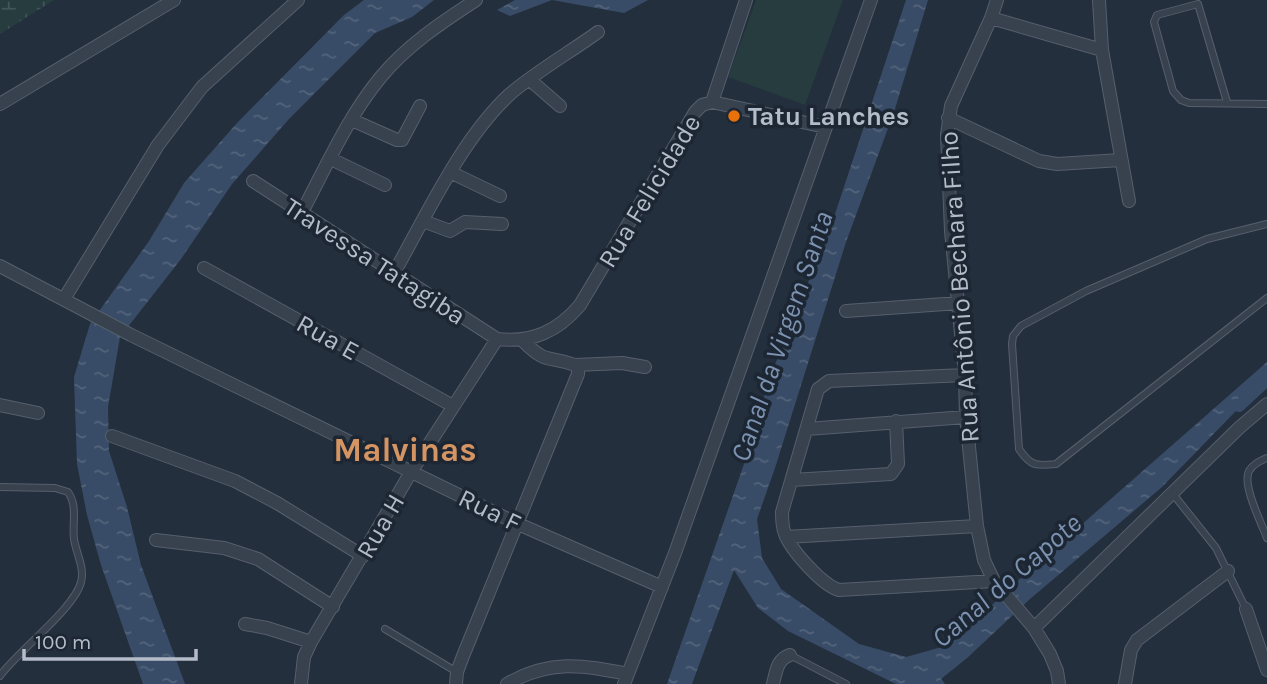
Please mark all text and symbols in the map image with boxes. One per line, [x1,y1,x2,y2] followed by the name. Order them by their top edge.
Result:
[748,101,909,132] place label: Tatu Lanches
[726,108,742,124] marker: Tatu Lanches
[592,109,707,273] street label: Rua Felicidade
[933,130,986,444] street label: Rua Antônio Bechara Filho
[278,191,471,332] street label: Travessa Tatagiba
[723,207,840,466] water label: Canal da Virgem Santa
[291,308,364,367] street label: Rua E
[333,431,477,469] district label: Malvinas
[453,482,526,539] street label: Rua F
[350,488,411,564] street label: Rua H
[925,506,1088,654] water label: Canal do Capote
[24,618,196,662] scale bar
[35,630,92,654] text: 100 m

